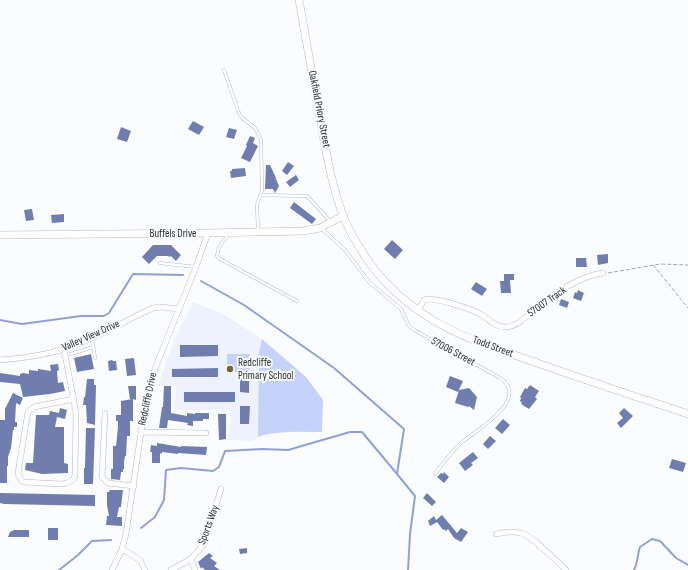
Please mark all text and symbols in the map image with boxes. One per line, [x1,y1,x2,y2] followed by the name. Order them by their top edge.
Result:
[305,69,333,149] street label: Oakfield Priory Street
[150,227,196,241] street label: Buffels Drive
[525,284,569,320] street label: 57007 Track
[60,317,122,355] street label: Valley View Drive
[471,334,515,360] street label: Todd Street
[429,335,477,369] street label: 57006 Street
[238,356,293,382] place label: Redcliffe Primary School
[225,364,235,374] marker: Redcliffe Primary School
[136,371,160,427] street label: Redcliffe Drive
[196,503,222,547] street label: Sports Way

